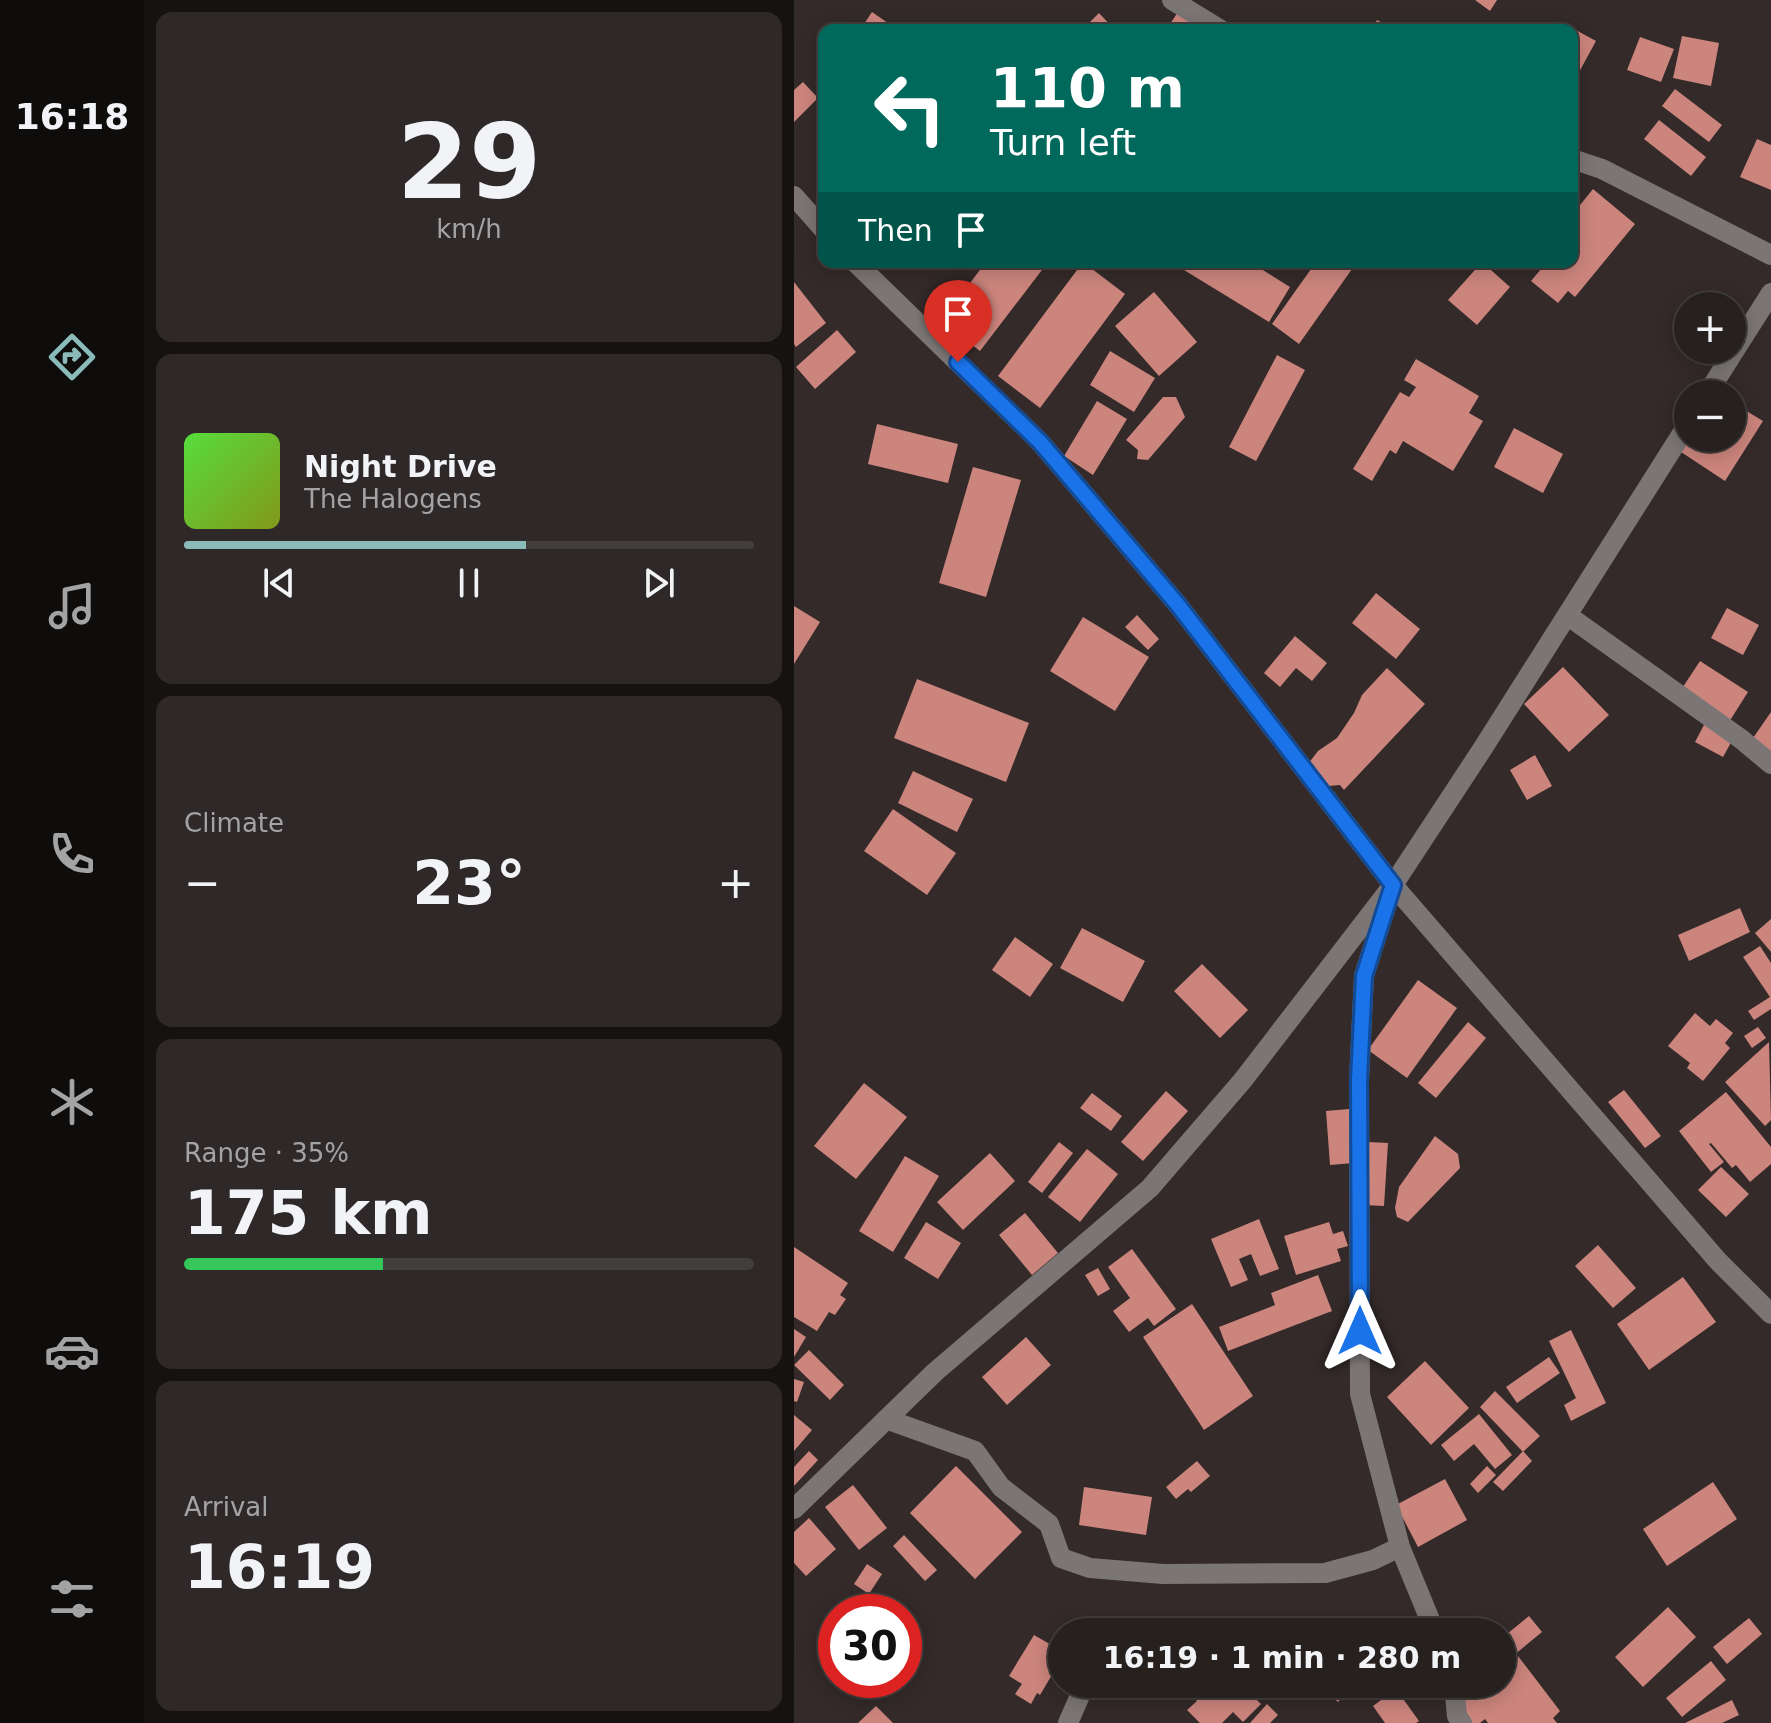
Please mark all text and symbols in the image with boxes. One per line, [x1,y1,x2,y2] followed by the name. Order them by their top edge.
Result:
[990,55,1185,120] text: 110 m
[858,56,962,160] icon: left
[15,96,129,137] text: 16:18
[397,101,541,223] text: 29
[990,122,1136,163] text: Turn left
[949,208,993,252] icon: arrive
[858,213,933,248] text: Then
[436,214,502,244] text: km/h
[924,280,992,362] pin
[936,292,980,336] icon: arrive
[1674,292,1746,452] map controls
[1674,292,1746,364] button: +
[44,329,100,385] icon: directions
[1674,380,1746,452] button: −
[304,449,497,484] text: Night Drive
[304,484,482,514] text: The Halogens
[257,561,301,605] icon: previous
[447,561,491,605] icon: pause
[637,561,681,605] icon: next
[44,578,100,634] icon: music
[184,808,284,838] text: Climate
[44,826,100,882] icon: phone
[412,848,526,918] text: 23°
[184,857,221,908] text: −
[717,857,754,908] text: +
[44,1074,100,1130] icon: climate
[184,1138,349,1168] text: Range · 35%
[184,1178,433,1248] text: 175 km
[1318,1289,1402,1373] position arrow
[44,1323,100,1379] icon: car
[184,1492,268,1522] text: Arrival
[184,1532,375,1602] text: 16:19
[44,1571,100,1627] icon: filters
[818,1594,922,1698] speed limit sign: 30
[1103,1640,1461,1675] text: 16:19 · 1 min · 280 m

